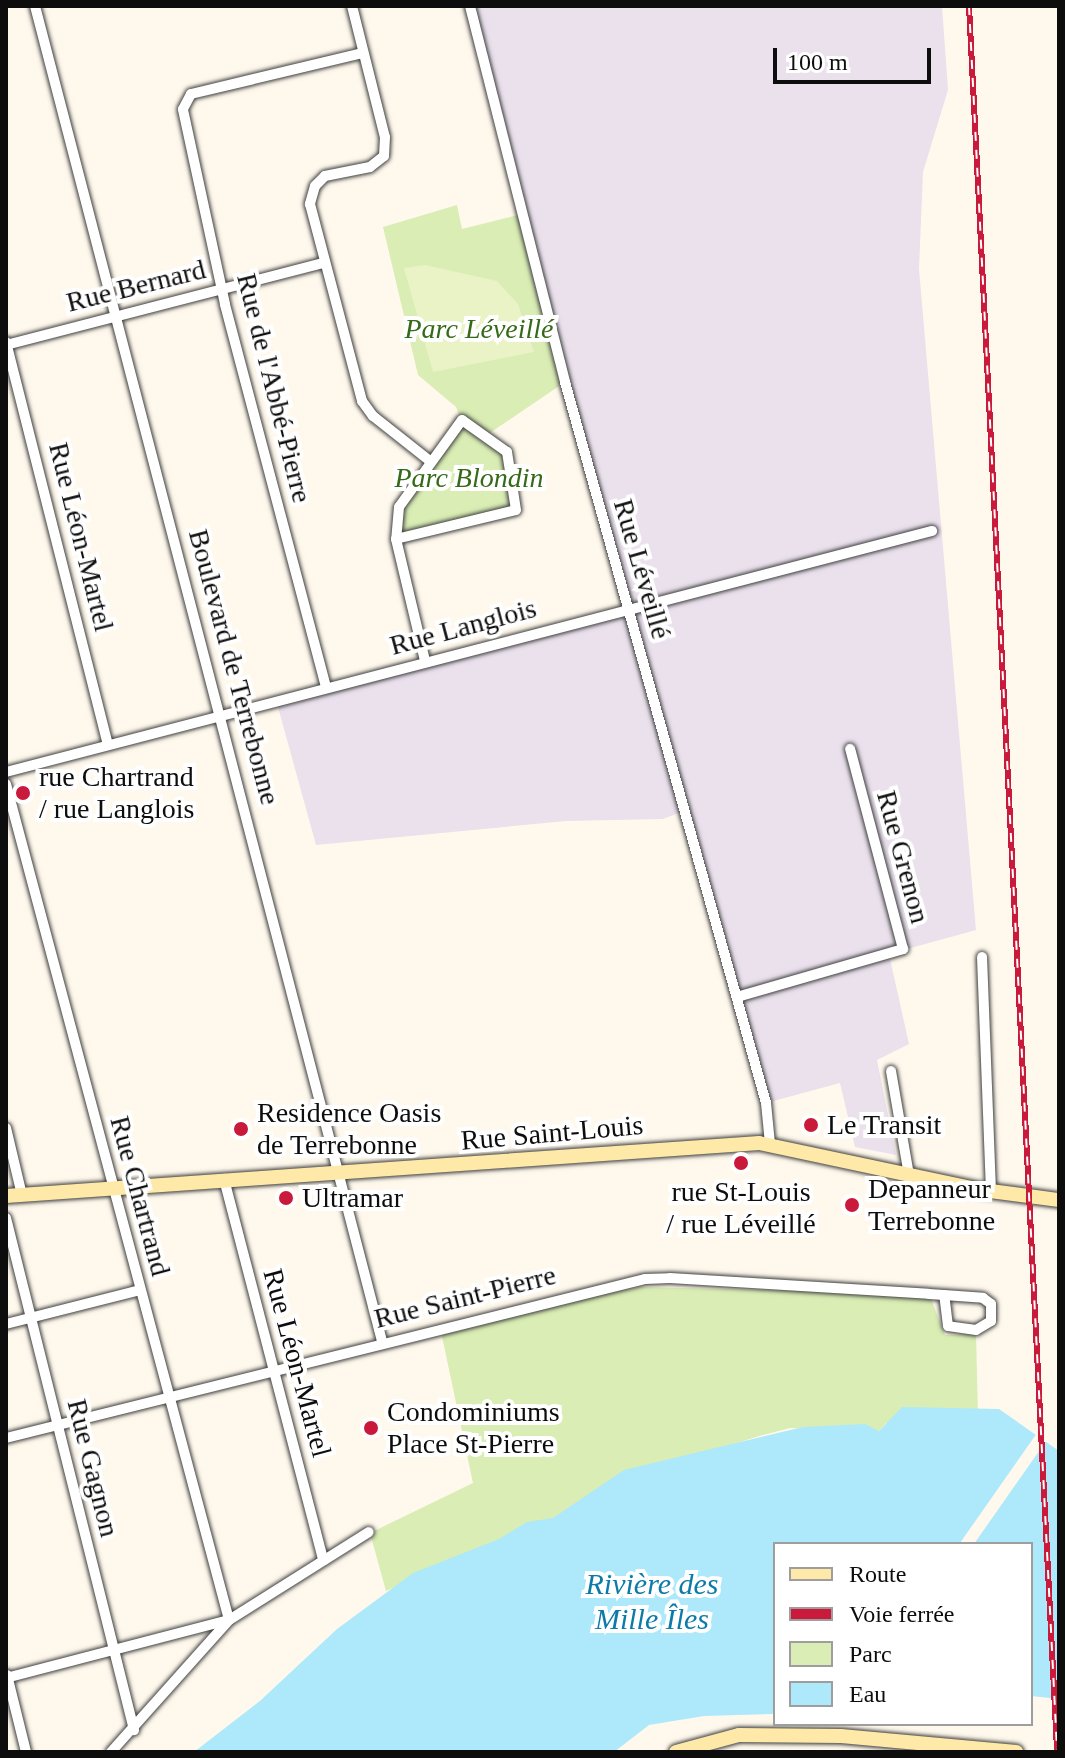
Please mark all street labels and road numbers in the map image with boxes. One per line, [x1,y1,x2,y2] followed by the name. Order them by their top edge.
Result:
[63,252,209,320] street label: Rue Bernard
[229,270,319,506] street label: Rue de l'Abbé-Pierre
[41,439,121,635] street label: Rue Léon-Martel
[606,495,678,643] street label: Rue Léveillé
[181,525,287,809] street label: Boulevard de Terrebonne
[386,591,540,663] street label: Rue Langlois
[869,787,937,927] street label: Rue Grenon
[460,1108,644,1158] street label: Rue Saint-Louis
[103,1112,177,1280] street label: Rue Chartrand
[371,1258,559,1336] street label: Rue Saint-Pierre
[256,1265,338,1461] street label: Rue Léon-Martel
[60,1396,126,1540] street label: Rue Gagnon

